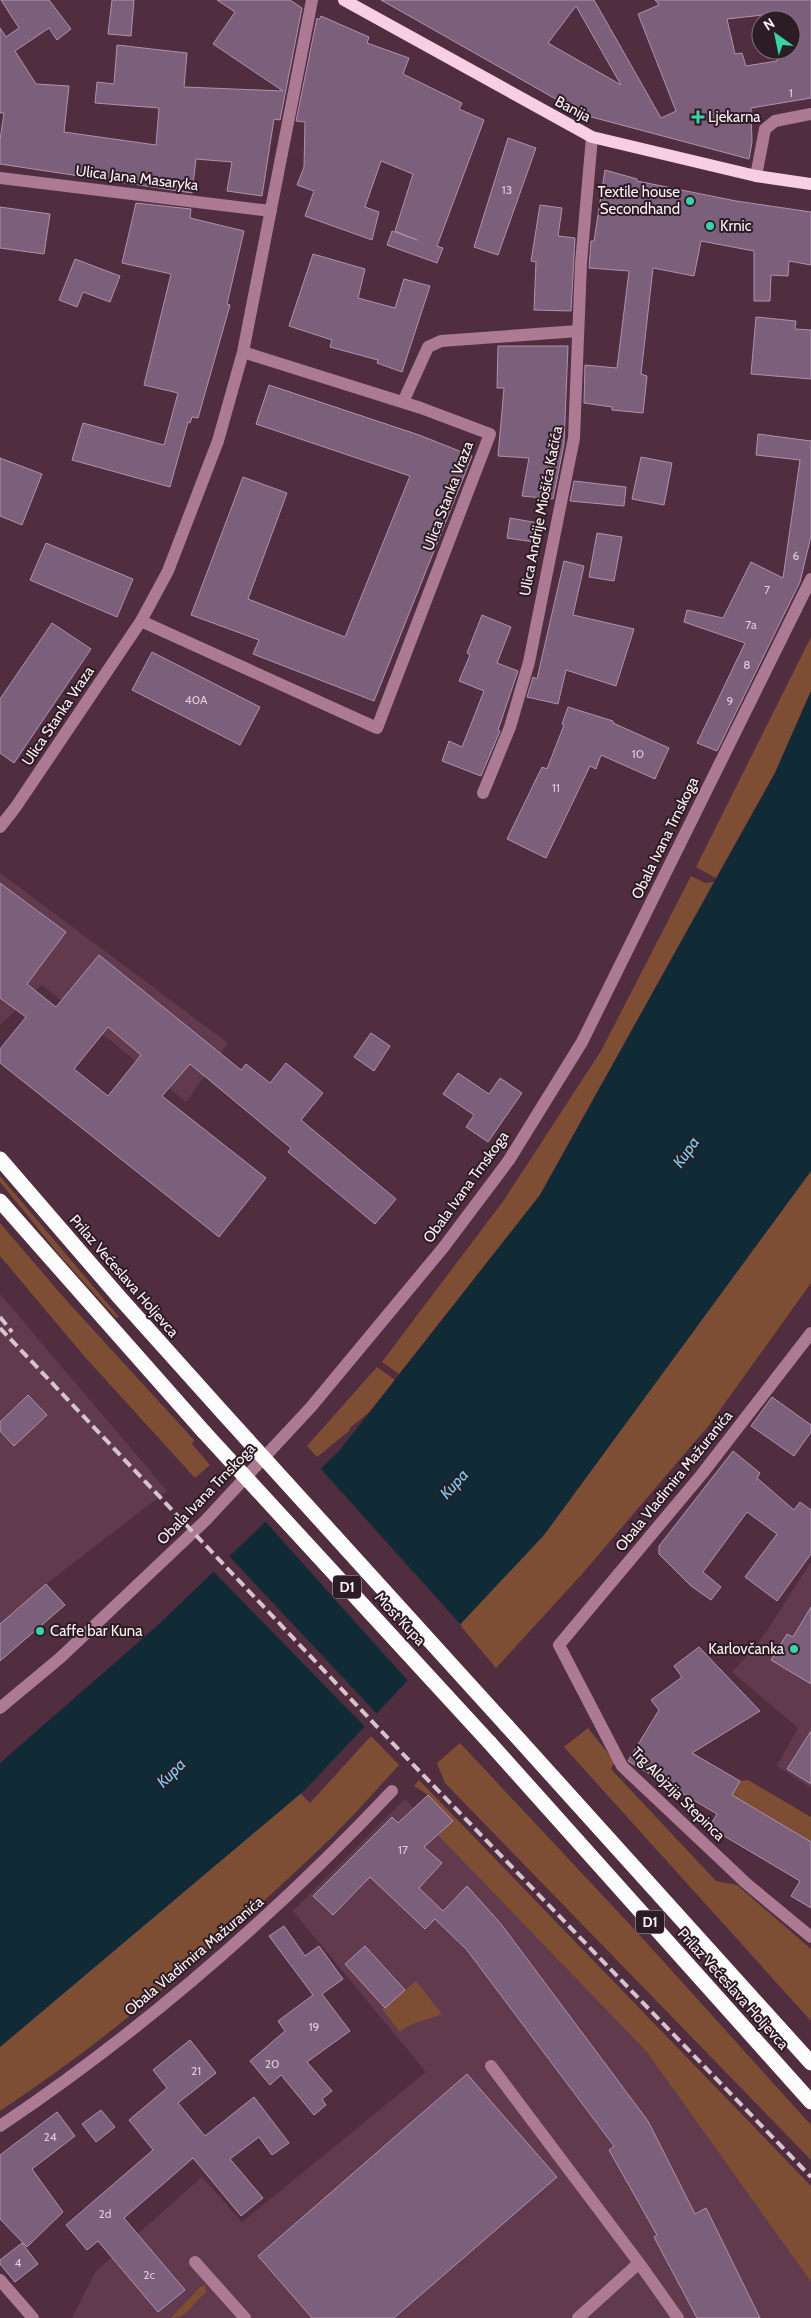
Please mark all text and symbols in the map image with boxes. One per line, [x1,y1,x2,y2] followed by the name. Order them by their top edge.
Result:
[751,10,801,60] north arrow
[760,14,778,34] text: N
[789,85,793,100] house number: 1
[552,92,595,126] street label: Banija
[708,108,761,126] place label: Ljekarna
[692,111,704,123] marker: Ljekarna
[75,162,200,195] street label: Ulica Jana Masaryka
[502,182,512,197] house number: 13
[598,183,680,218] place label: Textile house Secondhand
[684,195,696,207] marker: Textile house Secondhand
[720,217,752,235] place label: Krnic
[704,220,716,232] marker: Krnic
[516,424,566,598] street label: Ulica Andrije Miošića Kačića
[419,438,477,553] street label: Ulica Stanka Vraza
[793,548,800,563] house number: 6
[764,582,770,597] house number: 7
[745,617,757,632] house number: 7a
[743,657,751,672] house number: 8
[18,662,98,769] street label: Ulica Stanka Vraza
[185,692,208,707] house number: 40A
[727,693,734,708] house number: 9
[632,746,644,761] house number: 10
[628,773,703,902] street label: Obala Ivana Trnskoga
[552,780,560,795] house number: 11
[419,1127,513,1246] street label: Obala Ivana Trnskoga
[669,1133,703,1171] water label: Kupa
[66,1211,183,1342] street label: Prilaz Većeslava Holjevca
[612,1406,737,1555] street label: Obala Vladimira Mažuranića
[153,1439,259,1548] street label: Obala Ivana Trnskoga
[436,1465,472,1503] water label: Kupa
[333,1575,361,1598] road number: D1
[371,1589,430,1650] street label: Most Kupa
[50,1622,143,1640] place label: Caffe bar Kuna
[34,1625,46,1637] marker: Caffe bar Kuna
[708,1640,785,1658] place label: Karlovčanka
[788,1643,800,1655] marker: Karlovčanka
[627,1743,729,1845] street label: Trg Alojzija Stepinca
[153,1755,189,1791] water label: Kupa
[398,1842,408,1857] house number: 17
[121,1892,268,2019] street label: Obala Vladimira Mažuranića
[636,1910,664,1934] road number: D1
[674,1925,793,2054] street label: Prilaz Većeslava Holjevca
[309,2019,320,2034] house number: 19
[265,2056,279,2071] house number: 20
[191,2063,201,2078] house number: 21
[43,2129,57,2144] house number: 24
[99,2206,111,2221] house number: 2d
[15,2255,22,2270] house number: 4
[143,2267,155,2282] house number: 2c

